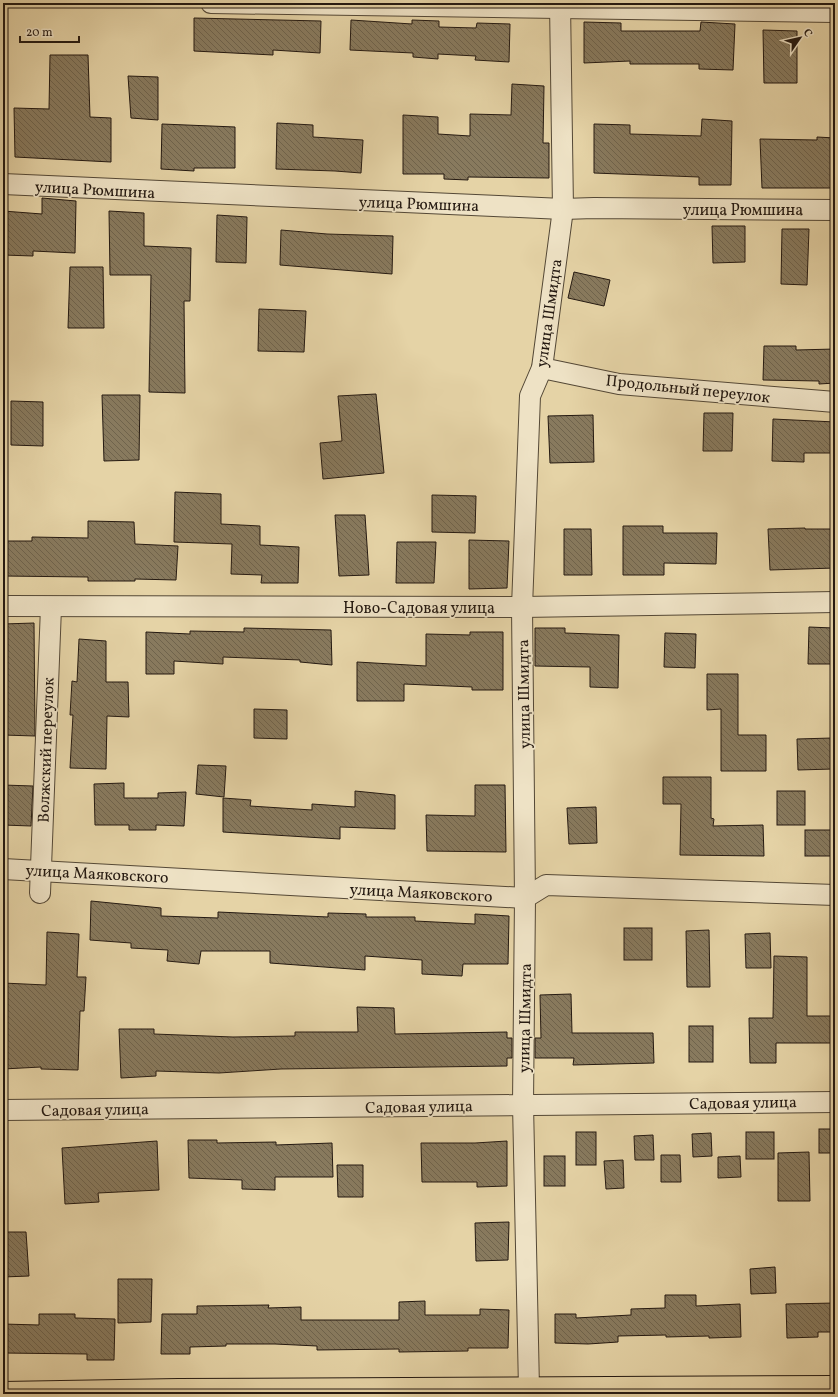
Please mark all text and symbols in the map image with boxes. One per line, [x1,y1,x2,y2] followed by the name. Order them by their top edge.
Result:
[20,18,79,44] scale bar
[780,18,820,58] north arrow
[26,25,53,41] text: 20 m
[799,26,815,40] text: С
[34,177,156,205] street label: улица Рюмшина
[358,192,480,218] street label: улица Рюмшина
[683,200,803,222] street label: улица Рюмшина
[531,257,569,369] street label: улица Шмидта
[605,370,771,410] street label: Продольный переулок
[343,598,495,620] street label: Ново-Садовая улица
[513,639,537,749] street label: улица Шмидта
[33,677,61,823] street label: Волжский переулок
[25,860,169,890] street label: улица Маяковского
[349,879,493,909] street label: улица Маяковского
[514,963,538,1073] street label: улица Шмидта
[689,1092,797,1116] street label: Садовая улица
[365,1096,473,1120] street label: Садовая улица
[41,1099,149,1123] street label: Садовая улица

